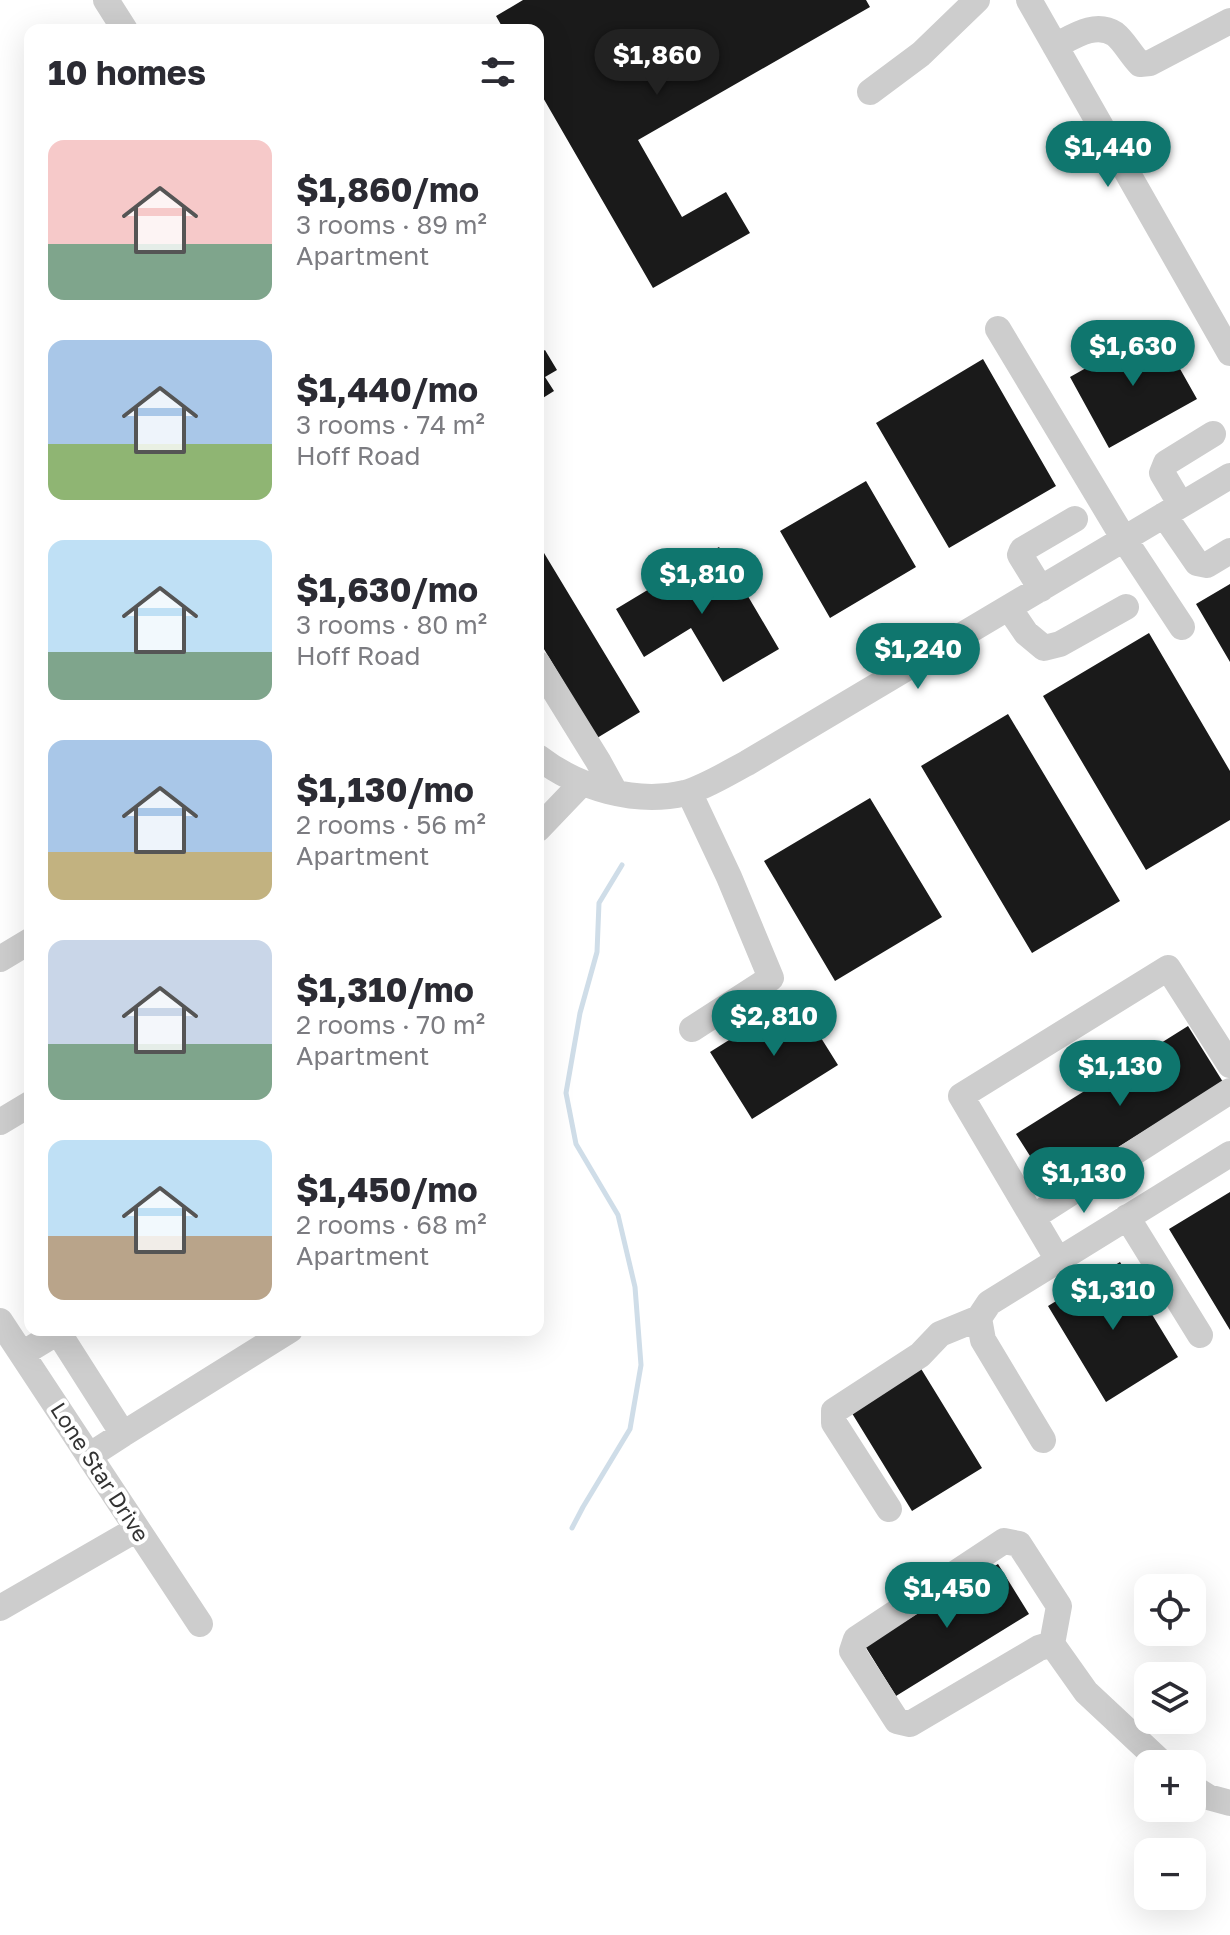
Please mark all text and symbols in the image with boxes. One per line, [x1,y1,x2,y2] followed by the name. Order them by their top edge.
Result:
[592,29,722,97] pin: $1,860
[612,39,702,70] text: $1,860
[476,50,520,94] icon: filters
[48,52,206,92] text: 10 homes
[1043,121,1173,189] pin: $1,440
[1064,131,1152,162] text: $1,440
[296,169,479,209] text: $1,860/mo
[112,172,208,268] icon: home
[296,209,487,240] text: 3 rooms · 89 m²
[296,240,429,271] text: Apartment
[1068,320,1198,388] pin: $1,630
[1089,330,1177,361] text: $1,630
[296,369,478,409] text: $1,440/mo
[112,372,208,468] icon: home
[296,409,485,440] text: 3 rooms · 74 m²
[296,440,421,471] text: Hoff Road
[637,548,767,616] pin: $1,810
[659,558,745,589] text: $1,810
[296,569,478,609] text: $1,630/mo
[112,572,208,668] icon: home
[296,609,487,640] text: 3 rooms · 80 m²
[853,623,983,691] pin: $1,240
[874,633,962,664] text: $1,240
[296,640,421,671] text: Hoff Road
[296,769,474,809] text: $1,130/mo
[112,772,208,868] icon: home
[296,809,486,840] text: 2 rooms · 56 m²
[296,840,429,871] text: Apartment
[296,969,474,1009] text: $1,310/mo
[112,972,208,1068] icon: home
[709,990,839,1058] pin: $2,810
[730,1000,818,1031] text: $2,810
[296,1009,485,1040] text: 2 rooms · 70 m²
[296,1040,429,1071] text: Apartment
[1055,1040,1185,1108] pin: $1,130
[1077,1050,1163,1081] text: $1,130
[1019,1147,1149,1215] pin: $1,130
[1041,1157,1127,1188] text: $1,130
[296,1169,478,1209] text: $1,450/mo
[112,1172,208,1268] icon: home
[296,1209,487,1240] text: 2 rooms · 68 m²
[296,1240,429,1271] text: Apartment
[1048,1264,1178,1332] pin: $1,310
[1070,1274,1156,1305] text: $1,310
[45,1397,156,1547] street label: Lone Star Drive
[882,1562,1012,1630] pin: $1,450
[903,1572,991,1603] text: $1,450
[1134,1574,1206,1910] map controls
[1134,1574,1206,1646] button: locate
[1134,1662,1206,1734] button: layers
[1134,1750,1206,1822] button: +
[1134,1838,1206,1910] button: −

